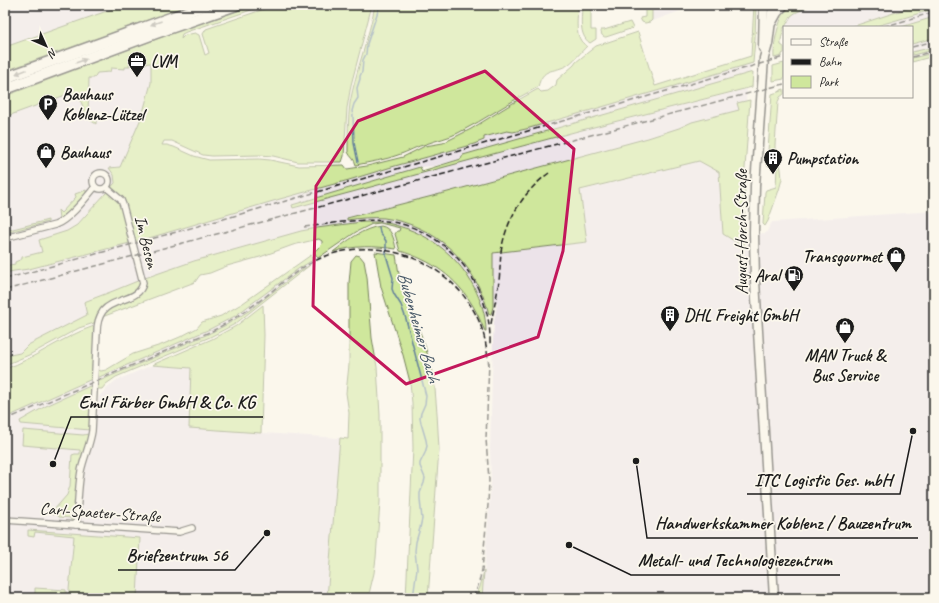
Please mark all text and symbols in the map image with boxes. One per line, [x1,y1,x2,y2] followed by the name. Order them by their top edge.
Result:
[150,20,162,26] one-way arrow
[26,26,66,66] north arrow
[783,26,913,98] legend
[819,34,848,50] text: Straße
[44,46,60,62] text: N
[126,50,148,78] office icon: LVM
[151,51,179,72] place label: LVM
[819,54,842,70] text: Bahn
[76,57,88,63] one-way arrow
[15,70,27,76] one-way arrow
[819,74,840,90] text: Park
[62,84,147,125] place label: Bauhaus Koblenz-Lützel
[37,93,59,121] parking icon: Bauhaus Koblenz-Lützel
[35,141,57,169] shop icon: Bauhaus
[60,142,112,163] place label: Bauhaus
[762,147,784,175] building icon: Pumpstation
[787,148,859,169] place label: Pumpstation
[731,168,752,294] street label: August-Horch-Straße
[130,213,164,272] street label: Im Besen
[885,245,907,273] shop icon: Transgourmet
[802,246,884,267] place label: Transgourmet
[783,264,805,292] fuel station icon: Aral
[755,265,783,286] place label: Aral
[393,269,446,386] water label: Bubenheimer Bach
[659,304,681,332] building icon: DHL Freight GmbH
[684,305,801,326] place label: DHL Freight GmbH
[834,316,856,344] shop icon: MAN Truck & Bus Service
[805,345,888,386] place label: MAN Truck & Bus Service
[71,387,263,417] callout: Emil Färber GmbH & Co. KG
[79,391,257,413] text: Emil Färber GmbH & Co. KG
[747,464,900,494] callout: ITC Logistic Ges. mbH
[754,469,895,491] text: ITC Logistic Ges. mbH
[39,498,162,527] street label: Carl-Spaeter-Straße
[647,508,918,538] callout: Handwerkskammer Koblenz / Bauzentrum
[655,512,912,534] text: Handwerkskammer Koblenz / Bauzentrum
[118,540,235,570] callout: Briefzentrum 56
[127,544,229,566] text: Briefzentrum 56
[631,545,840,575] callout: Metall- und Technologiezentrum
[638,549,833,571] text: Metall- und Technologiezentrum

